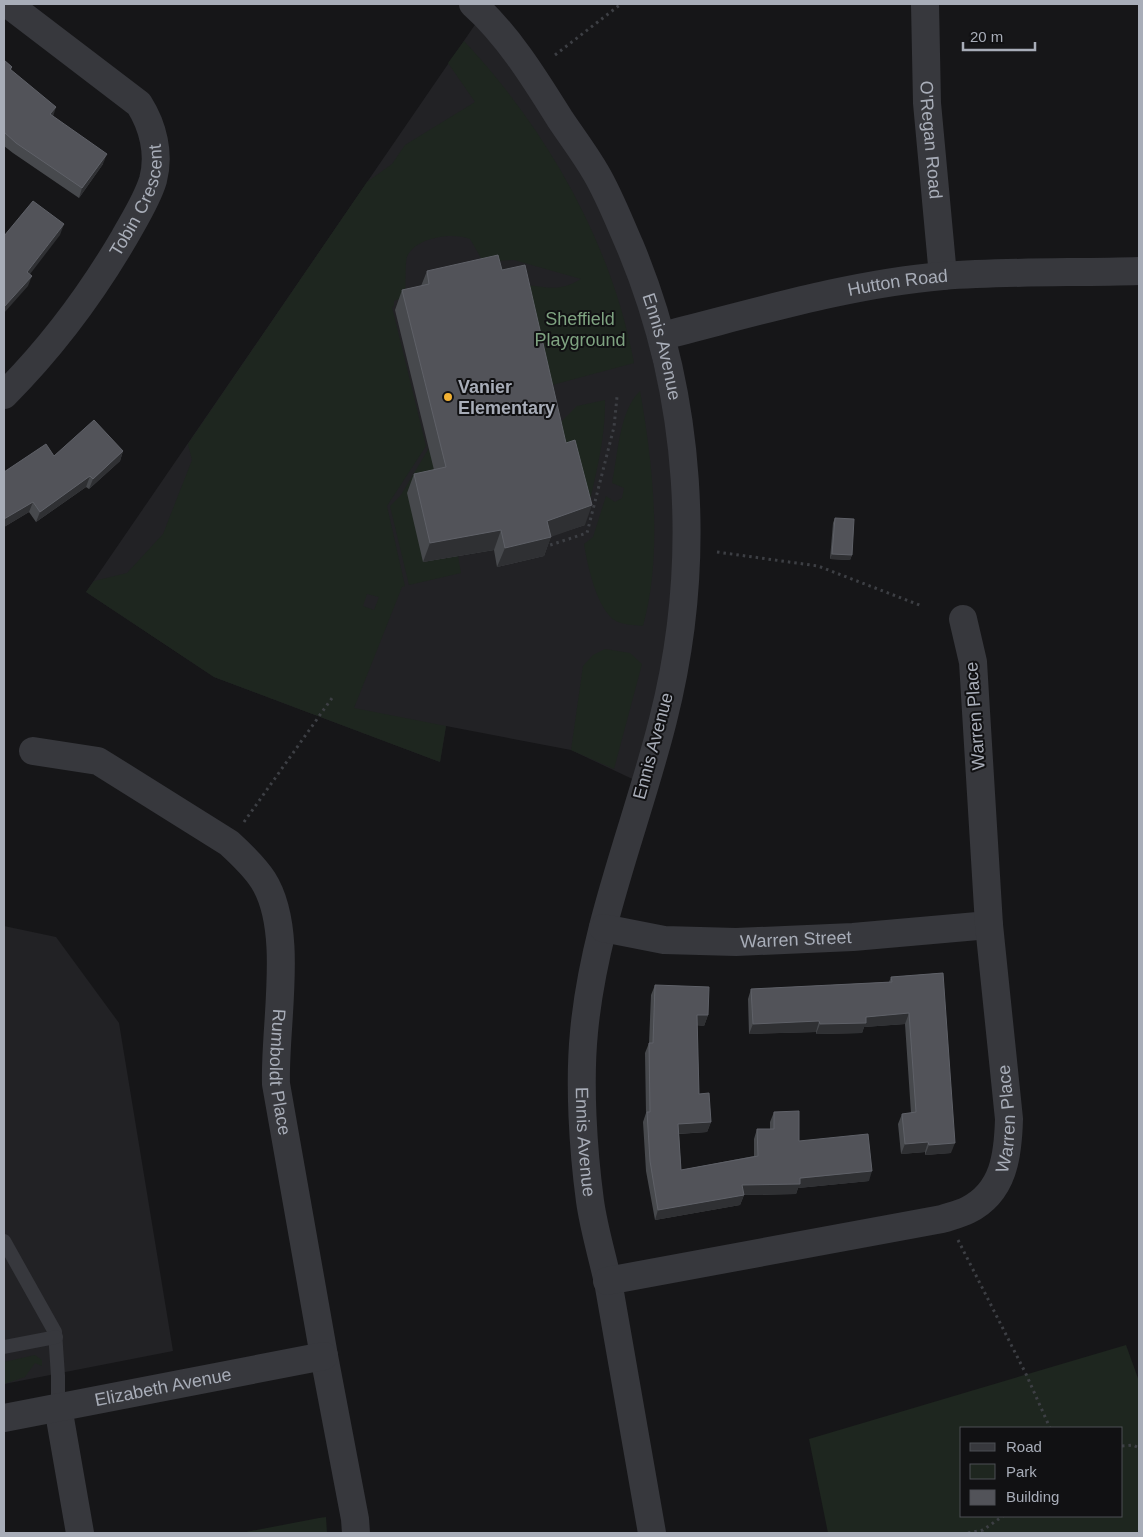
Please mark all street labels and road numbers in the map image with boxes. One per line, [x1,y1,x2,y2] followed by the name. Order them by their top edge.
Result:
[917,80,946,200] street label: O'Regan Road
[106,143,166,260] street label: Tobin Crescent
[846,266,949,300] street label: Hutton Road
[638,291,685,402] street label: Ennis Avenue
[961,661,989,771] street label: Warren Place
[629,690,677,802] street label: Ennis Avenue
[740,927,852,952] street label: Warren Street
[266,1008,295,1137] street label: Rumboldt Place
[992,1064,1019,1175] street label: Warren Place
[572,1087,599,1198] street label: Ennis Avenue
[93,1364,233,1410] street label: Elizabeth Avenue

